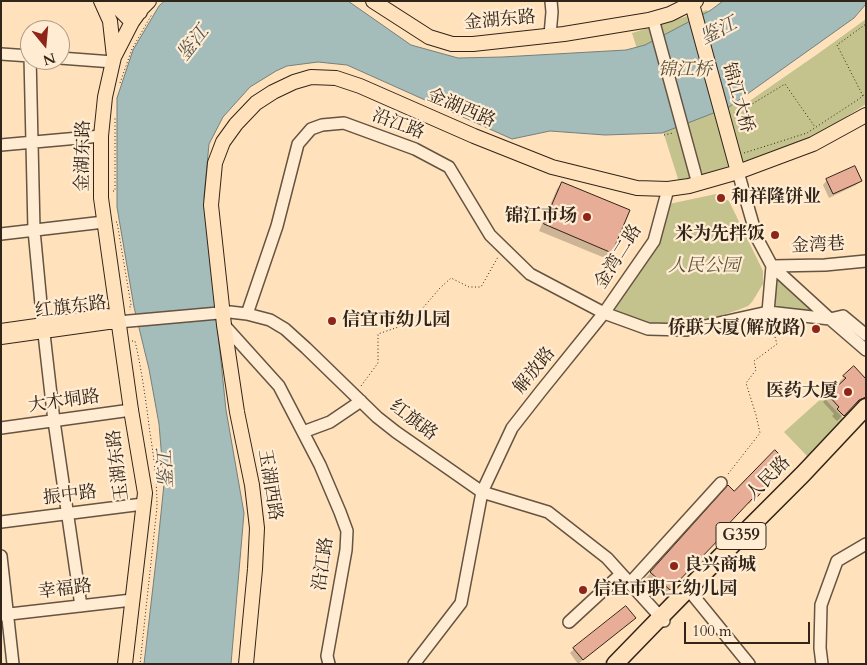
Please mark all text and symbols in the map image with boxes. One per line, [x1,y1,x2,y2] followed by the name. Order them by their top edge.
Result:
[463,7,537,35] street label: 金湖东路
[697,13,741,51] water label: 鉴江
[20,20,70,70] north arrow
[173,22,215,66] water label: 鉴江
[41,48,58,70] text: N
[658,60,712,82] park label: 锦江桥
[717,60,757,136] street label: 锦江大桥
[424,85,498,133] street label: 金湖西路
[369,105,427,145] street label: 沿江路
[73,120,95,192] street label: 金湖东路
[731,187,821,209] place label: 和祥隆饼业
[715,192,727,204] marker: 和祥隆饼业
[505,206,577,228] place label: 锦江市场
[581,211,593,223] marker: 锦江市场
[591,221,647,293] street label: 金湾二路
[675,224,765,246] place label: 米为先拌饭
[769,229,781,241] marker: 米为先拌饭
[790,234,846,258] street label: 金湾巷
[668,256,740,278] park label: 人民公园
[34,293,108,323] street label: 红旗东路
[342,310,450,332] place label: 信宜市幼儿园
[326,315,338,327] marker: 信宜市幼儿园
[668,318,806,340] place label: 侨联大厦(解放路)
[810,323,822,335] marker: 侨联大厦(解放路)
[510,343,560,399] street label: 解放路
[766,381,838,403] place label: 医药大厦
[27,386,101,418] street label: 大木垌路
[842,386,854,398] marker: 医药大厦
[385,396,441,446] street label: 红旗路
[104,428,134,502] street label: 玉湖东路
[253,448,285,522] street label: 玉湖西路
[155,449,179,489] water label: 鉴江
[742,452,796,506] street label: 人民路
[42,482,98,510] street label: 振中路
[716,522,766,550] road number: G359
[310,536,338,592] street label: 沿江路
[684,555,756,577] place label: 良兴商城
[668,560,680,572] marker: 良兴商城
[37,576,93,604] street label: 幸福路
[593,579,737,601] place label: 信宜市职工幼儿园
[577,584,589,596] marker: 信宜市职工幼儿园
[687,612,813,644] scale bar
[692,621,732,641] text: 100 m

